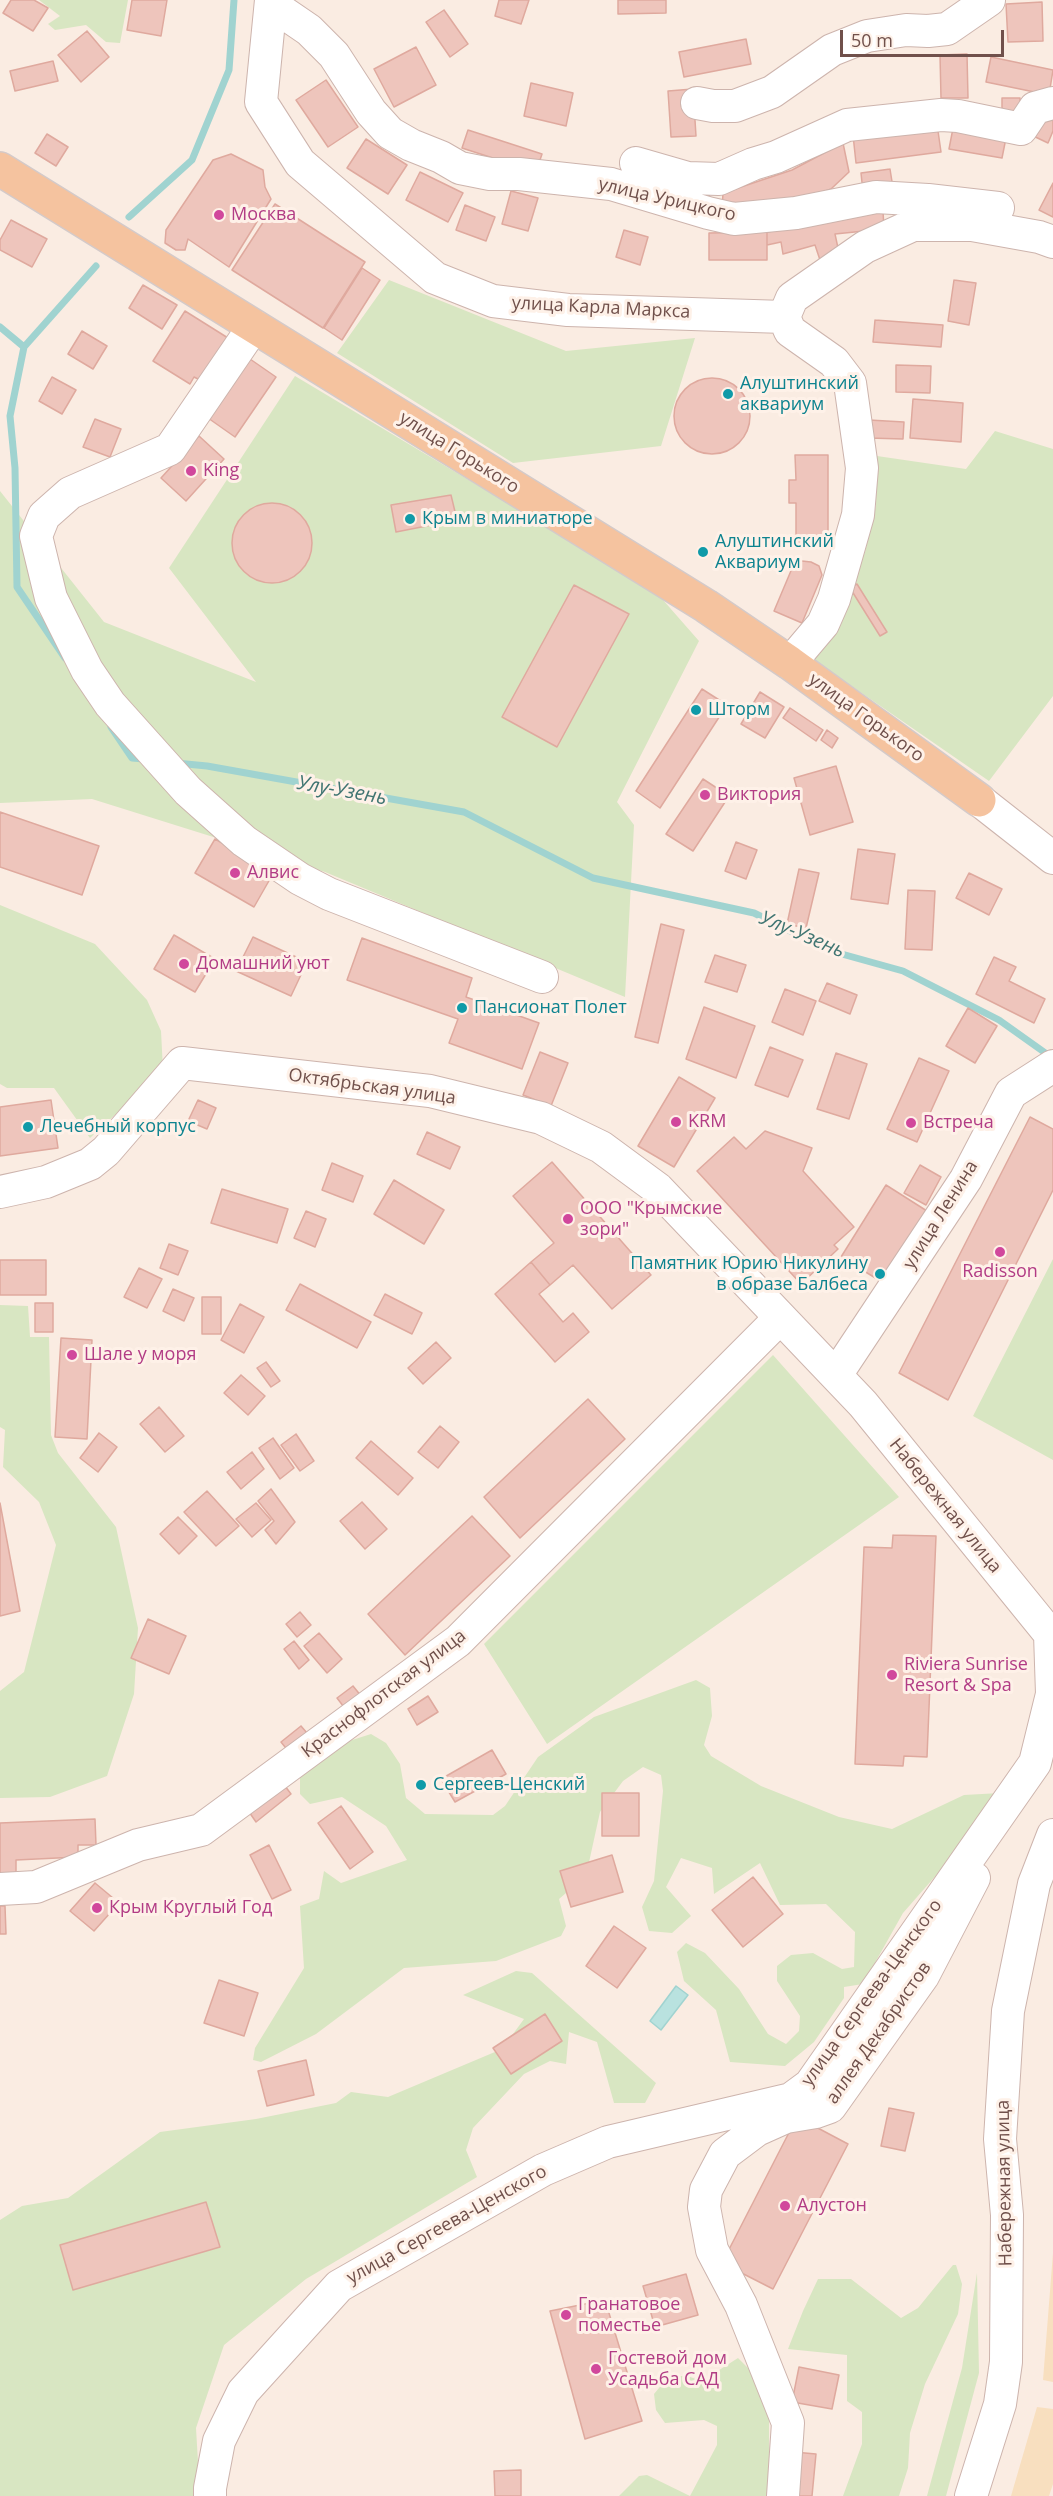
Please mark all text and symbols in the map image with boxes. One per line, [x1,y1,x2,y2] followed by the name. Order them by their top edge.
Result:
[843,18,1006,56] scale bar
[851,28,893,52] text: 50 m
[596,174,738,226] street label: улица Урицкого
[231,204,296,226] place label: Москва
[212,208,226,222] marker: Москва
[511,293,691,323] street label: улица Карла Маркса
[740,373,859,416] place label: Алуштинский аквариум
[721,387,735,401] marker: Алуштинский аквариум
[395,407,523,499] street label: улица Горького
[203,460,239,482] place label: King
[184,464,198,478] marker: King
[422,508,593,530] place label: Крым в миниатюре
[403,512,417,526] marker: Крым в миниатюре
[715,531,834,574] place label: Алуштинский Аквариум
[696,545,710,559] marker: Алуштинский Аквариум
[804,669,928,767] street label: улица Горького
[708,699,770,721] place label: Шторм
[689,703,703,717] marker: Шторм
[295,771,389,811] water label: Улу-Узень
[717,784,801,806] place label: Виктория
[698,788,712,802] marker: Виктория
[247,862,299,884] place label: Алвис
[228,866,242,880] marker: Алвис
[756,906,848,964] water label: Улу-Узень
[196,953,330,975] place label: Домашний уют
[177,957,191,971] marker: Домашний уют
[474,997,627,1019] place label: Пансионат Полет
[455,1001,469,1015] marker: Пансионат Полет
[287,1065,457,1109] street label: Октябрьская улица
[688,1111,726,1133] place label: KRM
[923,1112,994,1134] place label: Встреча
[669,1115,683,1129] marker: KRM
[40,1116,196,1138] place label: Лечебный корпус
[904,1116,918,1130] marker: Встреча
[21,1120,35,1134] marker: Лечебный корпус
[899,1157,983,1273] street label: улица Ленина
[580,1198,722,1240] place label: ООО "Крымские зори"
[561,1212,575,1226] marker: ООО "Крымские зори"
[993,1245,1007,1259] marker: Radisson
[630,1253,868,1296] place label: Памятник Юрию Никулину в образе Балбеса
[962,1261,1038,1283] place label: Radisson
[873,1267,887,1281] marker: Памятник Юрию Никулину в образе Балбеса
[84,1344,196,1366] place label: Шале у моря
[65,1348,79,1362] marker: Шале у моря
[884,1435,1006,1577] street label: Набережная улица
[298,1625,470,1763] street label: Краснофлотская улица
[904,1654,1028,1696] place label: Riviera Sunrise Resort & Spa
[885,1668,899,1682] marker: Riviera Sunrise Resort & Spa
[433,1774,585,1796] place label: Сергеев-Ценский
[414,1778,428,1792] marker: Сергеев-Ценский
[797,1895,947,2091] street label: улица Сергеева-Ценского
[109,1897,272,1919] place label: Крым Круглый Год
[90,1901,104,1915] marker: Крым Круглый Год
[822,1958,936,2108] street label: аллея Декабристов
[993,2100,1017,2266] street label: Набережная улица
[343,2161,551,2289] street label: улица Сергеева-Ценского
[797,2195,867,2217] place label: Алустон
[778,2199,792,2213] marker: Алустон
[578,2294,680,2336] place label: Гранатовое поместье
[559,2308,573,2322] marker: Гранатовое поместье
[608,2348,727,2390] place label: Гостевой дом Усадьба САД
[589,2362,603,2376] marker: Гостевой дом Усадьба САД

